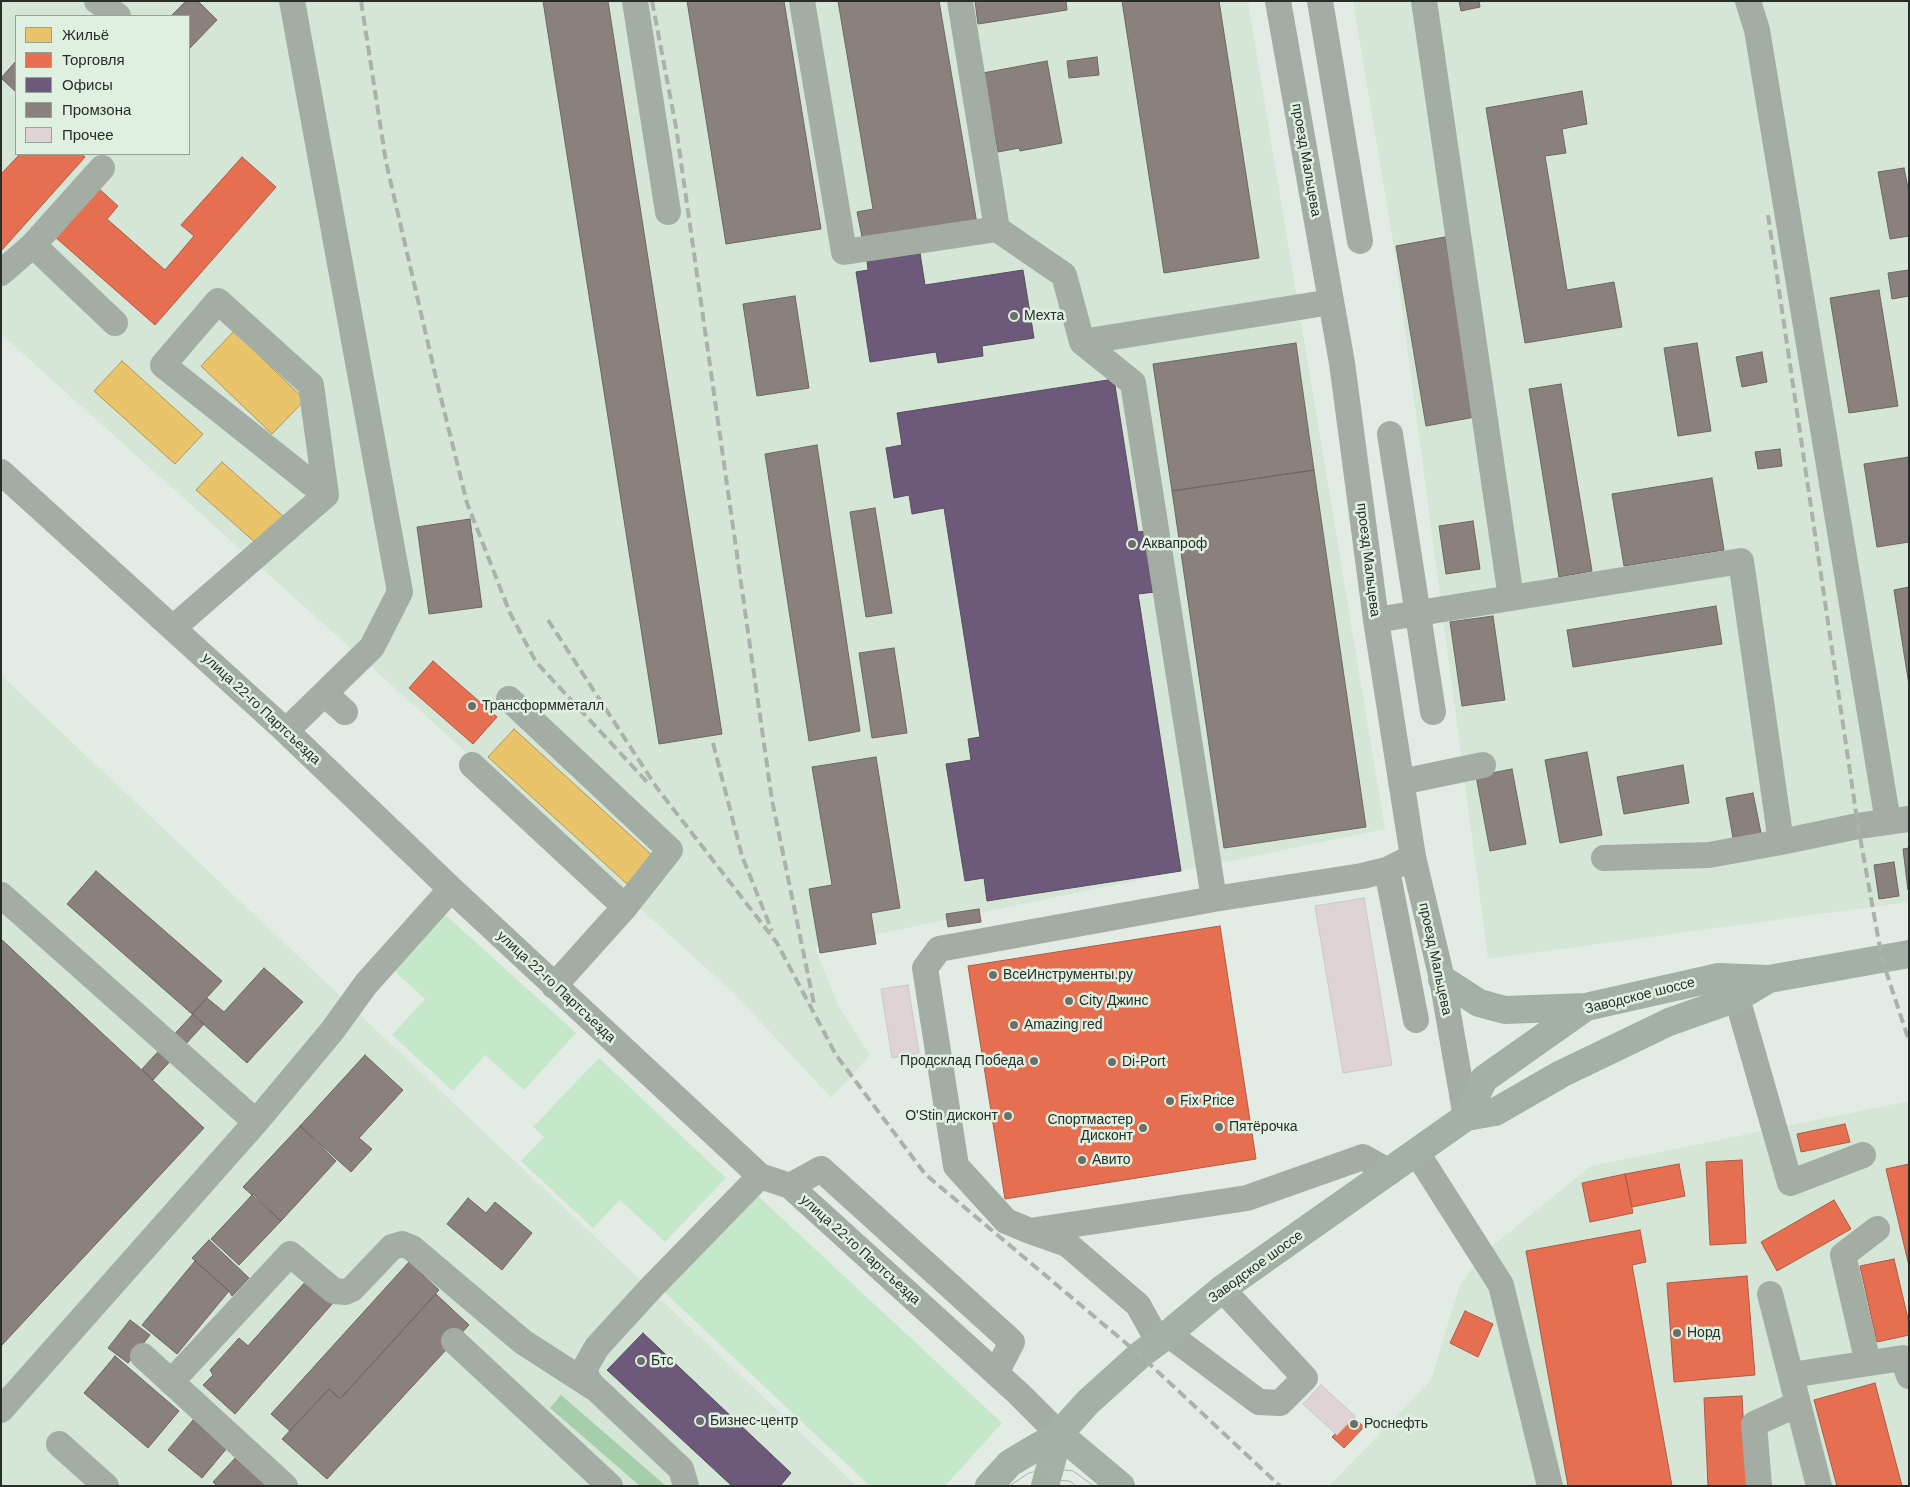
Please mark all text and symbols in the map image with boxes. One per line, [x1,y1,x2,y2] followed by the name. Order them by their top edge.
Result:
[15,15,190,155] legend
[62,26,109,43] text: Жильё
[62,51,125,68] text: Торговля
[62,76,113,93] text: Офисы
[62,101,131,118] text: Промзона
[1288,102,1324,218] street label: проезд Мальцева
[62,126,114,143] text: Прочее
[1024,308,1064,324] place label: Мехта
[1008,310,1020,322] marker: Мехта
[1353,502,1383,618] street label: проезд Мальцева
[1142,536,1207,552] place label: Аквапроф
[1126,538,1138,550] marker: Аквапроф
[198,650,324,768] street label: улица 22-го Партсъезда
[482,698,604,714] place label: Трансформметалл
[466,700,478,712] marker: Трансформметалл
[1415,901,1455,1017] street label: проезд Мальцева
[493,928,619,1046] street label: улица 22-го Партсъезда
[1003,967,1133,983] place label: ВсеИнструменты.ру
[987,969,999,981] marker: ВсеИнструменты.ру
[1583,974,1697,1018] street label: Заводское шоссе
[1079,993,1148,1009] place label: City Джинс
[1063,995,1075,1007] marker: City Джинс
[1024,1017,1103,1033] place label: Amazing red
[1008,1019,1020,1031] marker: Amazing red
[900,1053,1024,1069] place label: Продсклад Победа
[1122,1054,1166,1070] place label: Di-Port
[1028,1055,1040,1067] marker: Продсклад Победа
[1106,1056,1118,1068] marker: Di-Port
[1180,1093,1234,1109] place label: Fix Price
[1164,1095,1176,1107] marker: Fix Price
[905,1108,998,1124] place label: O'Stin дисконт
[1002,1110,1014,1122] marker: O'Stin дисконт
[1047,1112,1133,1144] place label: Спортмастер Дисконт
[1229,1119,1298,1135] place label: Пятёрочка
[1213,1121,1225,1133] marker: Пятёрочка
[1137,1122,1149,1134] marker: Спортмастер Дисконт
[1092,1152,1131,1168] place label: Авито
[1076,1154,1088,1166] marker: Авито
[796,1192,924,1308] street label: улица 22-го Партсъезда
[1205,1227,1307,1307] street label: Заводское шоссе
[1687,1325,1721,1341] place label: Норд
[1671,1327,1683,1339] marker: Норд
[651,1353,673,1369] place label: Бтс
[635,1355,647,1367] marker: Бтс
[710,1413,798,1429] place label: Бизнес-центр
[694,1415,706,1427] marker: Бизнес-центр
[1364,1416,1428,1432] place label: Роснефть
[1348,1418,1360,1430] marker: Роснефть

